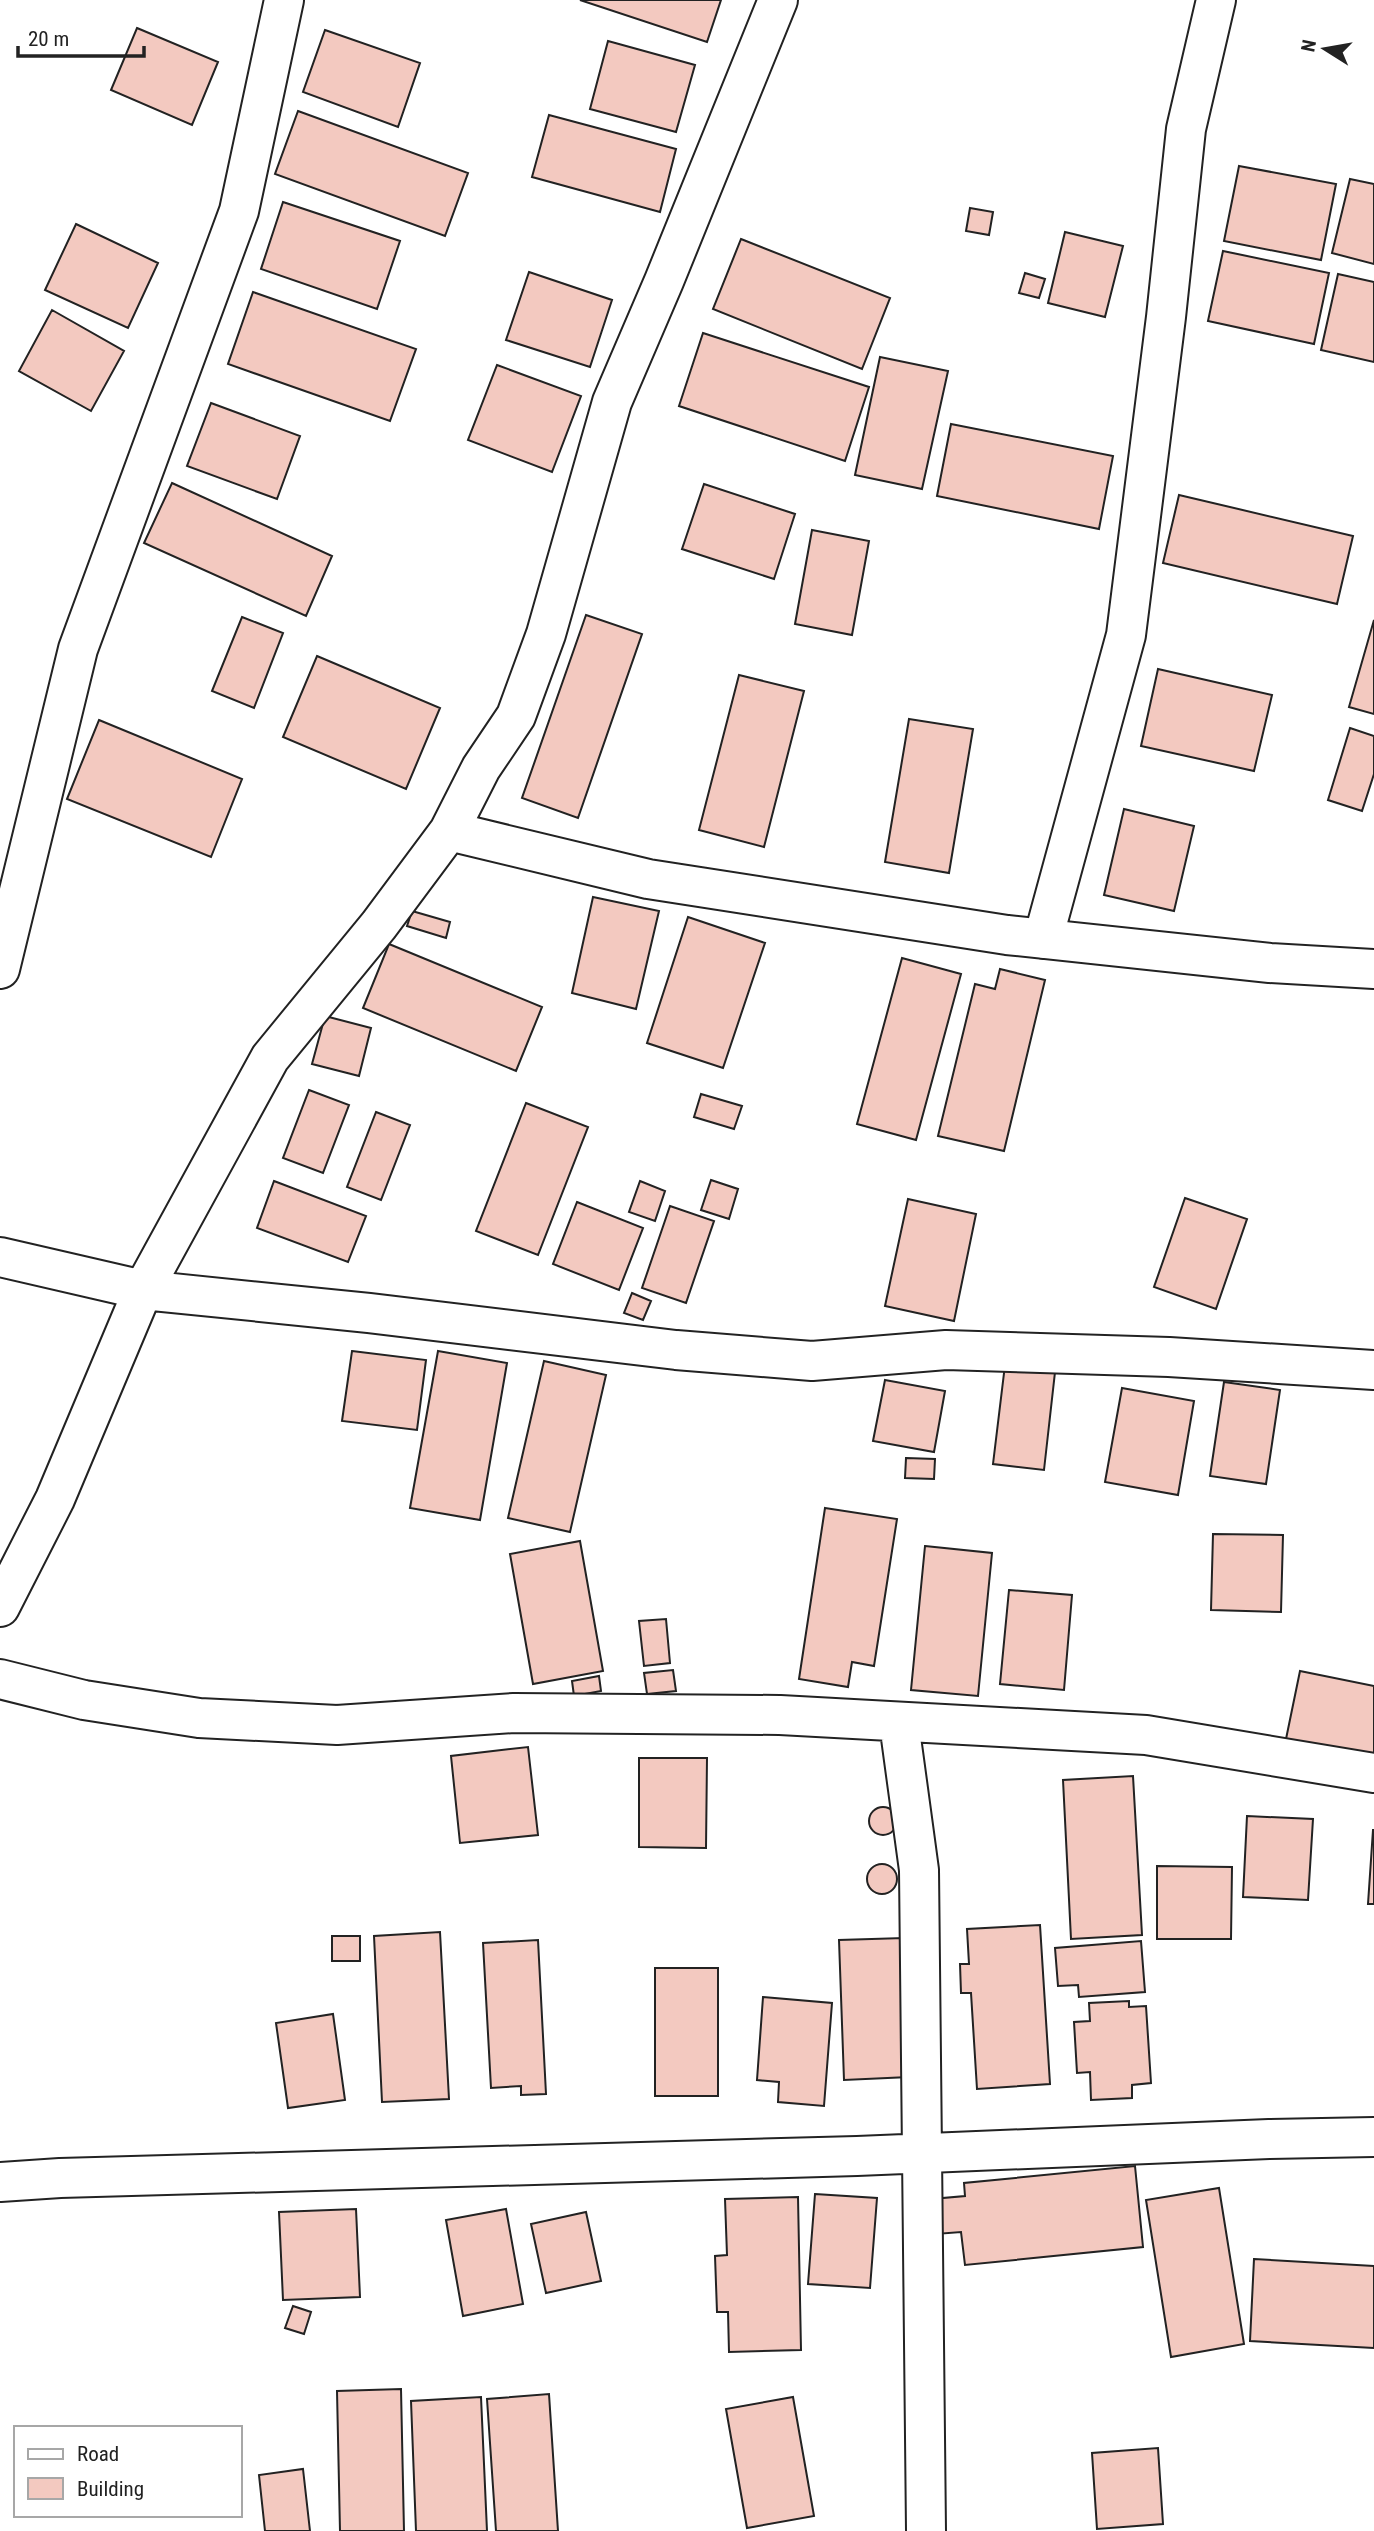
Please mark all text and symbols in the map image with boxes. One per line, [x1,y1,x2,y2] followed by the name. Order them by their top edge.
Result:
[18,14,144,58] scale bar
[1290,14,1360,84] north arrow
[28,27,69,51] text: 20 m
[1296,38,1321,54] text: N
[14,2426,242,2517] legend
[77,2442,119,2466] text: Road
[77,2477,144,2501] text: Building

